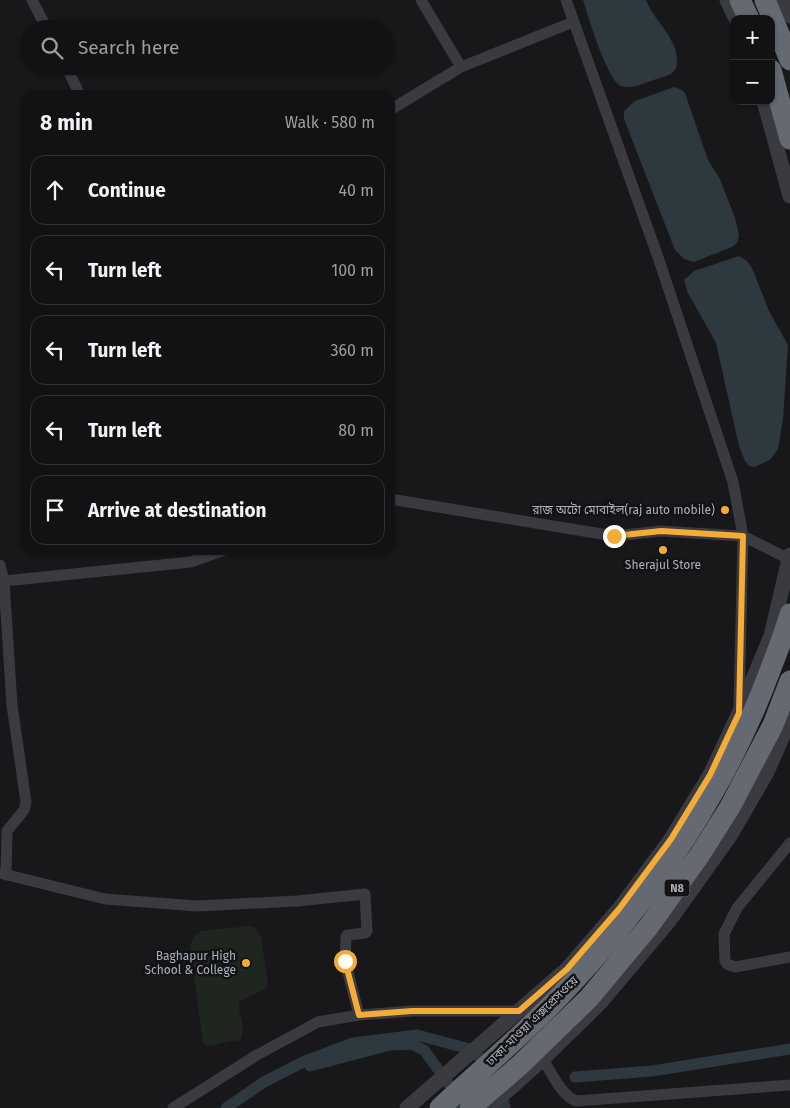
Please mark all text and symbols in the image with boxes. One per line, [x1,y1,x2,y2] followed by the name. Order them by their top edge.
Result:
[730,15,775,105] map controls
[730,15,775,60] button: +
[20,20,395,75] search box
[38,34,66,62] icon: search
[78,36,179,59] text: Search here
[730,60,775,105] button: −
[40,110,93,136] text: 8 min
[285,113,375,132] text: Walk · 580 m
[41,176,69,204] icon: ahead
[88,179,166,202] text: Continue
[339,181,374,200] text: 40 m
[41,256,69,284] icon: left
[88,259,162,282] text: Turn left
[331,261,374,280] text: 100 m
[41,336,69,364] icon: left
[88,339,162,362] text: Turn left
[331,341,374,360] text: 360 m
[41,416,69,444] icon: left
[88,419,162,442] text: Turn left
[338,421,374,440] text: 80 m
[41,496,69,524] icon: arrive
[88,499,267,522] text: Arrive at destination
[531,502,715,517] place label: রাজ অটো মোবাইল(raj auto mobile)
[719,504,731,516] marker: রাজ অটো মোবাইল(raj auto mobile)
[603,525,626,548] route end
[657,544,669,556] marker: Sherajul Store
[625,558,701,572] place label: Sherajul Store
[664,880,690,896] road number: N8
[144,949,236,977] place label: Baghapur High School & College
[334,950,357,973] route start
[240,957,252,969] marker: Baghapur High School & College
[483,973,581,1069] street label: ঢাকা-মাওয়া এক্সপ্রেসওয়ে

